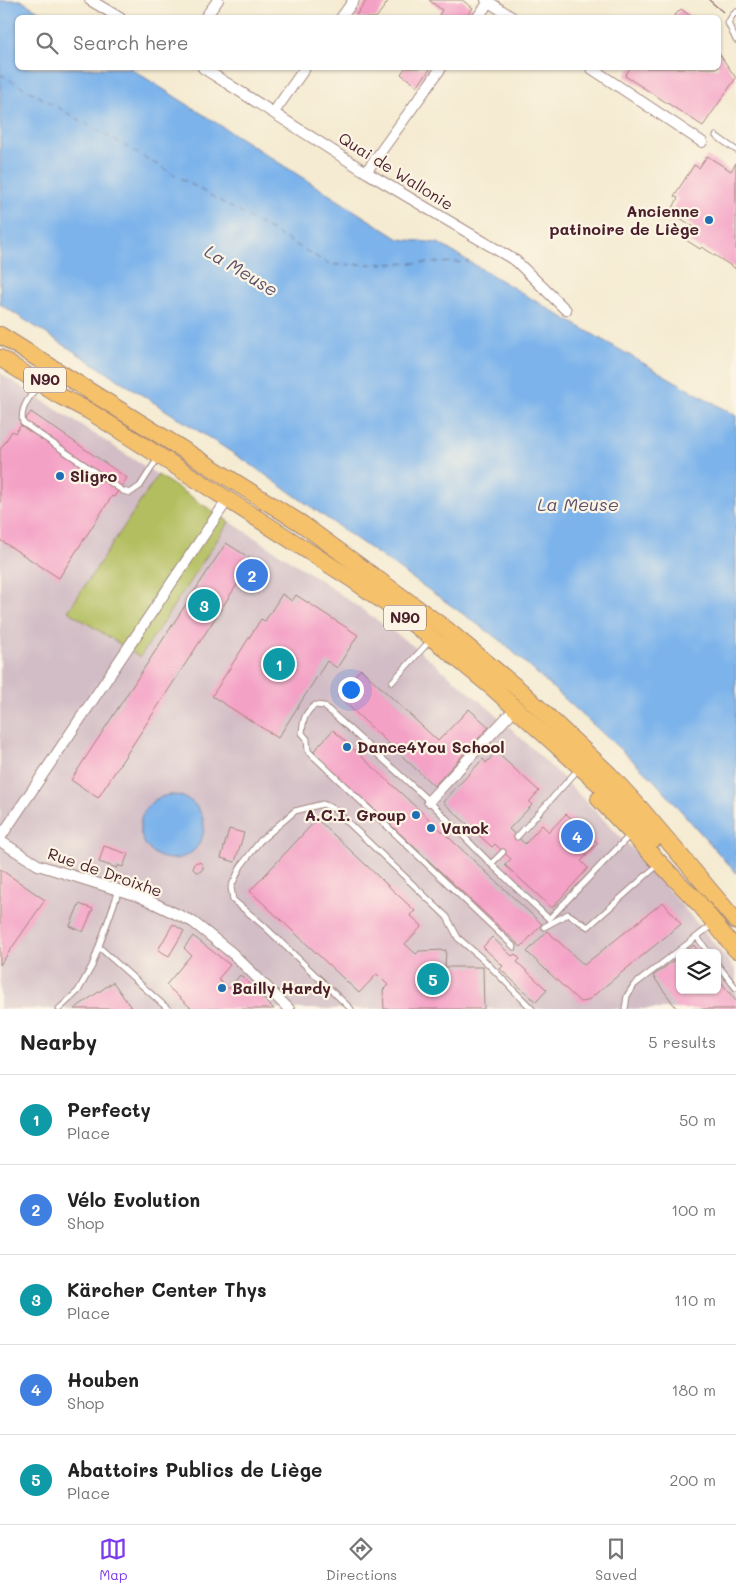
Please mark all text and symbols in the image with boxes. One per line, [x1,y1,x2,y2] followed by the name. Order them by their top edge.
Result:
[15,15,721,70] search box
[33,29,61,57] icon: search
[73,30,189,55] text: Search here
[335,127,458,214] street label: Quai de Wallonie
[550,200,699,239] place label: Ancienne patinoire de Liège
[703,214,715,226] marker: Ancienne patinoire de Liège
[200,239,283,301] water label: La Meuse
[24,368,66,392] road number: N90
[70,465,118,486] place label: Sligro
[54,470,66,482] marker: Sligro
[537,492,619,516] water label: La Meuse
[236,556,268,594] pin: 2
[188,586,220,624] pin: 3
[384,606,426,630] road number: N90
[263,645,295,683] pin: 1
[338,677,364,703] your location
[357,736,504,757] place label: Dance4You School
[341,741,353,753] marker: Dance4You School
[305,804,406,825] place label: A.C.I. Group
[410,809,422,821] marker: A.C.I. Group
[441,817,489,838] place label: Vanok
[561,817,593,855] pin: 4
[425,822,437,834] marker: Vanok
[45,842,165,901] street label: Rue de Droixhe
[676,949,721,994] map controls
[676,949,721,994] button: layers
[417,960,449,998] pin: 5
[232,977,331,998] place label: Bailly Hardy
[216,982,228,994] marker: Bailly Hardy
[20,1028,97,1055] text: Nearby
[648,1031,716,1052] text: 5 results
[67,1097,151,1122] text: Perfecty
[32,1109,40,1130] text: 1
[679,1109,716,1130] text: 50 m
[67,1122,110,1143] text: Place
[67,1187,200,1212] text: Vélo Evolution
[32,1199,40,1220] text: 2
[671,1199,716,1220] text: 100 m
[67,1212,104,1233] text: Shop
[67,1277,267,1302] text: Kärcher Center Thys
[31,1289,41,1310] text: 3
[674,1289,716,1310] text: 110 m
[67,1302,110,1323] text: Place
[67,1367,139,1392] text: Houben
[31,1379,41,1400] text: 4
[671,1379,716,1400] text: 180 m
[67,1392,104,1413] text: Shop
[67,1457,322,1482] text: Abattoirs Publics de Liège
[31,1469,41,1490] text: 5
[669,1469,716,1490] text: 200 m
[67,1482,110,1503] text: Place
[99,1535,128,1584] tab: Map
[326,1535,397,1584] tab: Directions
[595,1535,637,1584] tab: Saved

